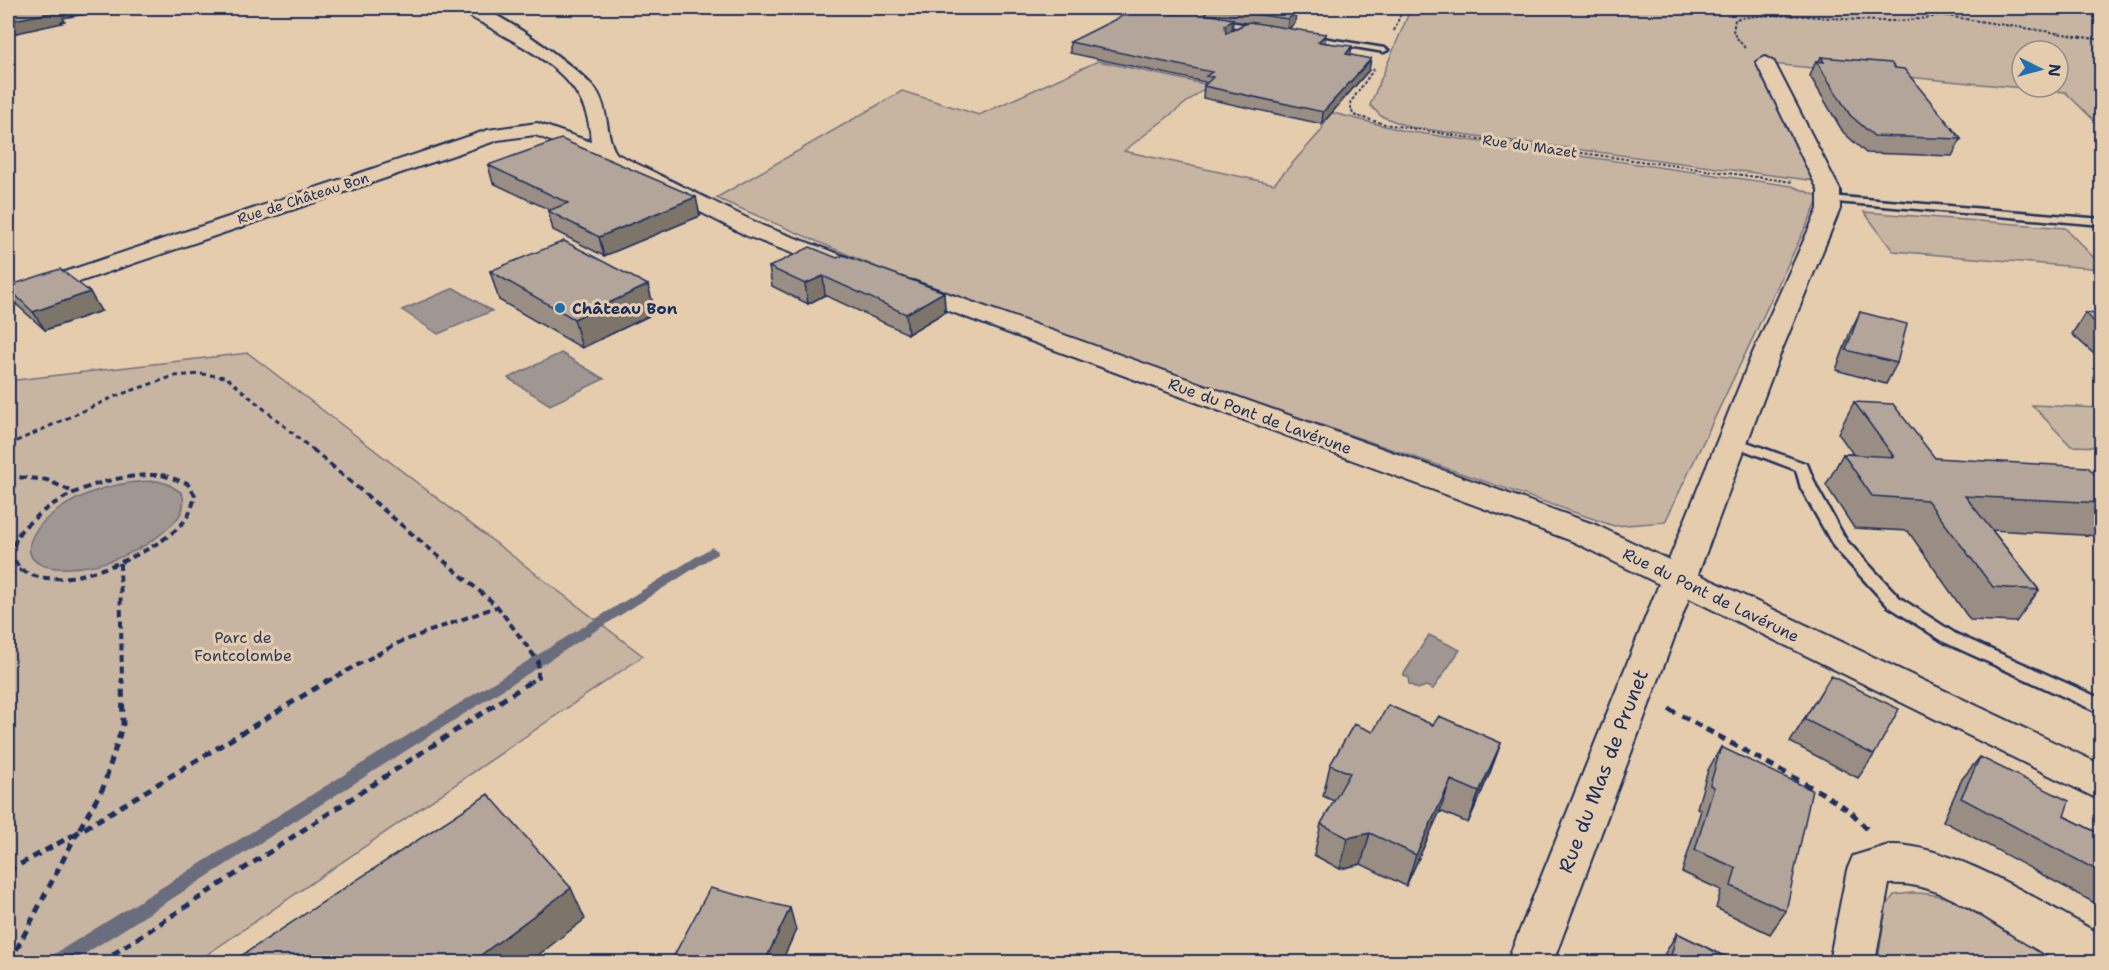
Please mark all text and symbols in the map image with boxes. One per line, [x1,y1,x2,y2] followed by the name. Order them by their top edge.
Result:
[2010,39,2070,99] north arrow
[2043,63,2065,77] text: N
[1481,130,1579,162] street label: Rue du Mazet
[235,168,371,228] street label: Rue de Château Bon
[572,298,678,319] place label: Château Bon
[553,301,567,315] marker: Château Bon
[1165,373,1355,459] street label: Rue du Pont de Lavérune
[1619,543,1803,647] street label: Rue du Pont de Lavérune
[194,627,292,666] park label: Parc de Fontcolombe
[1552,665,1654,877] street label: Rue du Mas de Prunet

